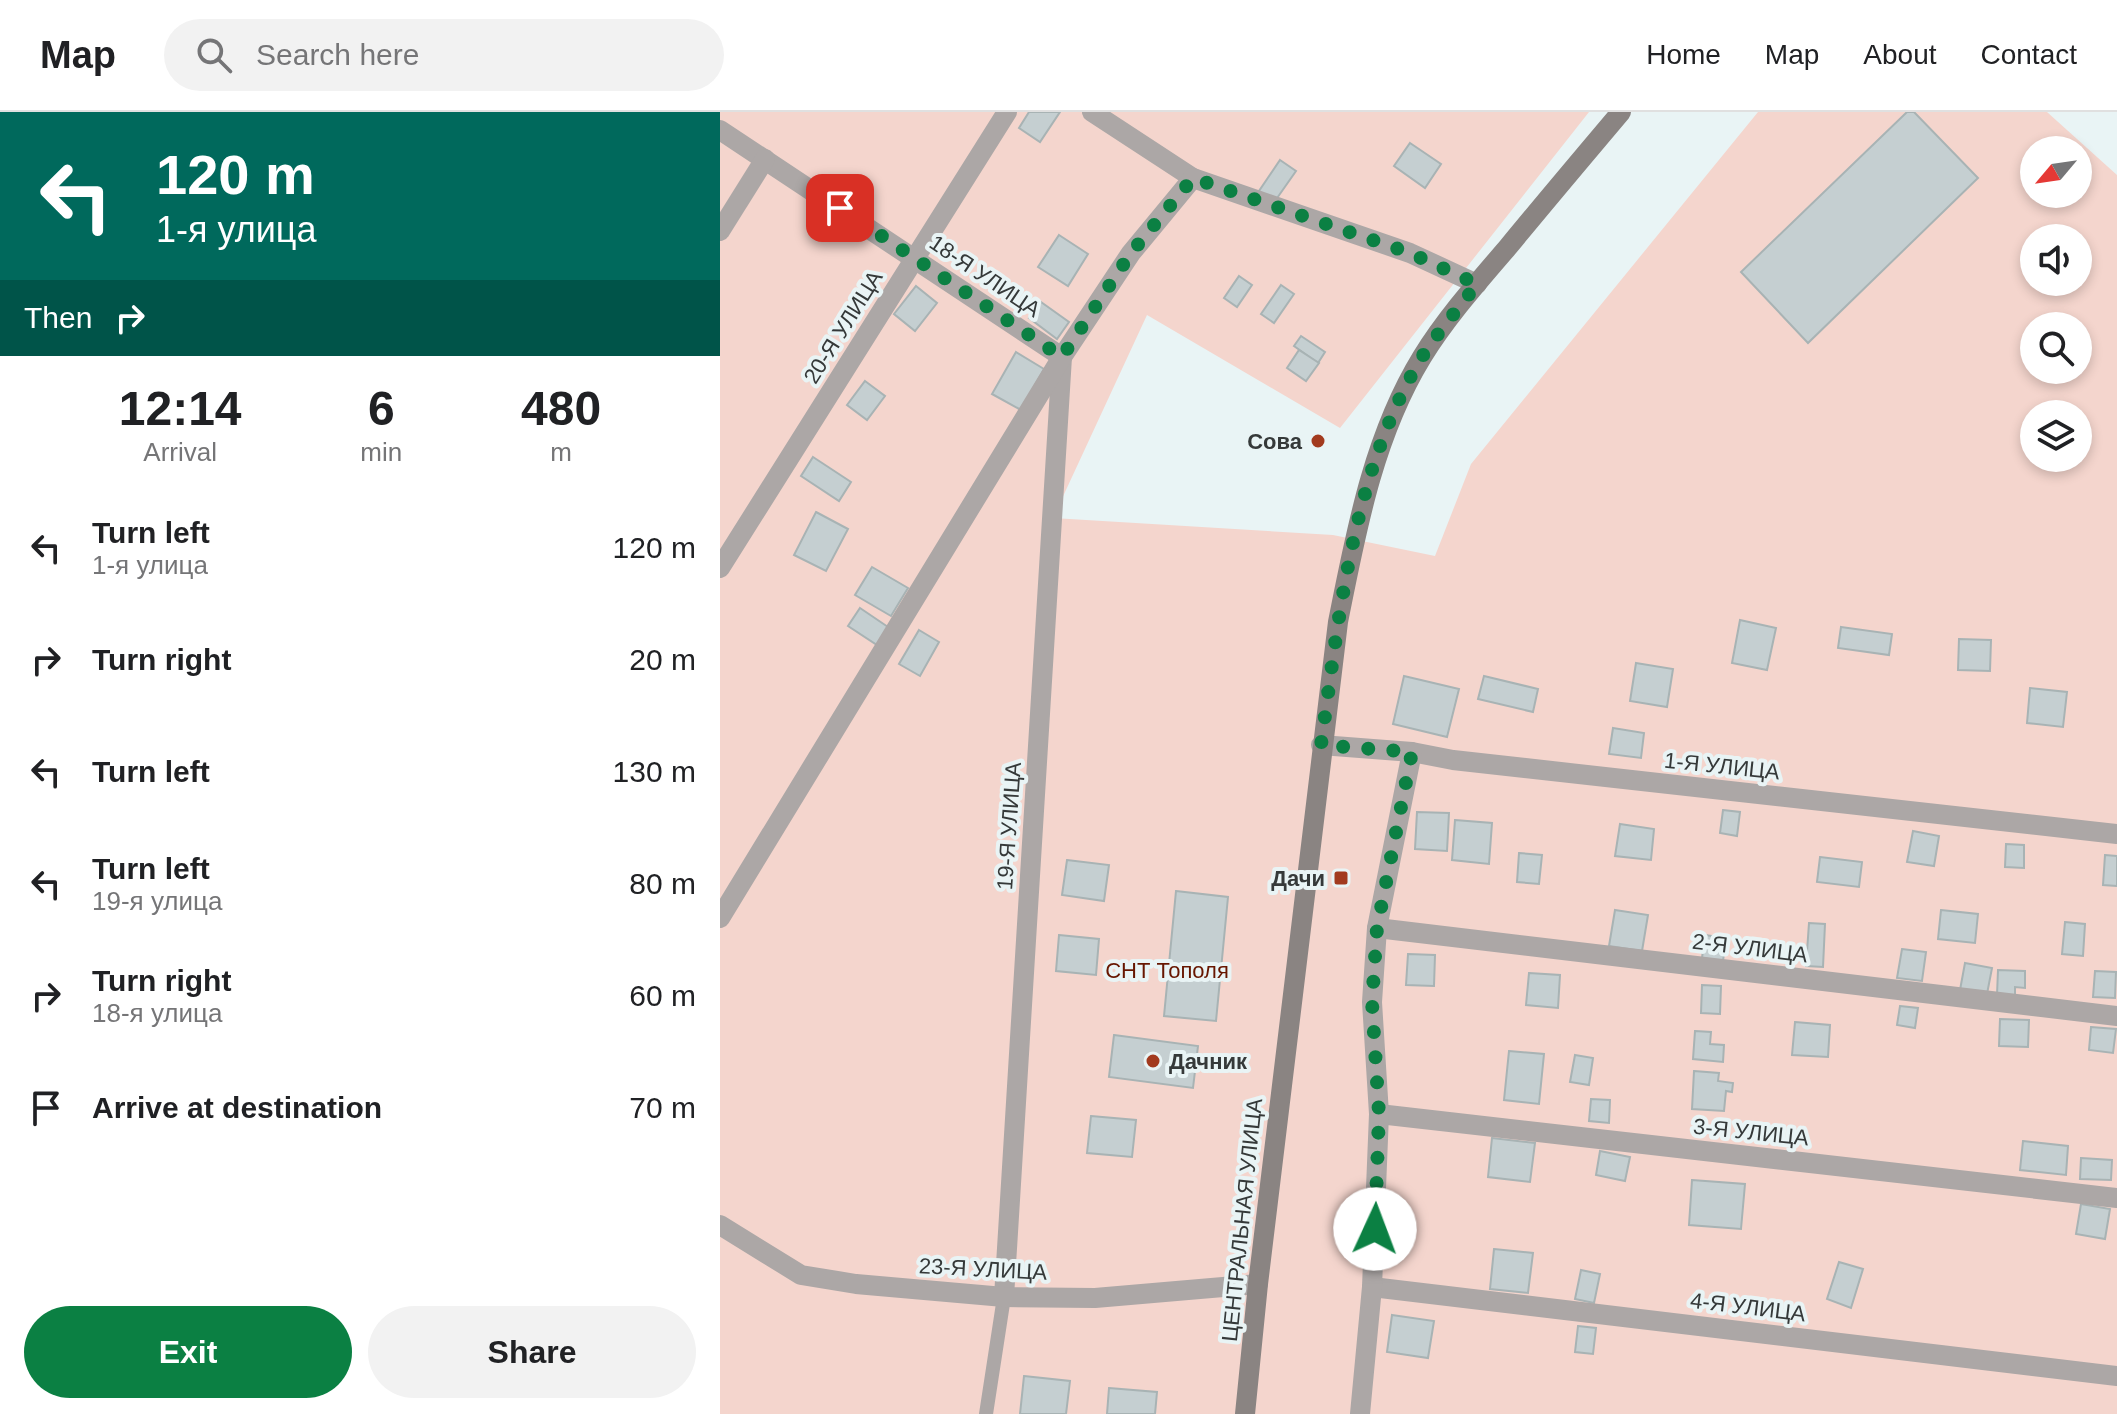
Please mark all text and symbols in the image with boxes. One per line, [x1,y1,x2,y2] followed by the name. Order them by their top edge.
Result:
[164,19,724,91] search box
[192,33,236,77] icon: search
[40,34,116,76] text: Map
[256,38,419,71] text: Search here
[1646,39,1721,70] text: Home
[1765,39,1819,70] text: Map
[1863,39,1937,70] text: About
[1981,39,2077,70] text: Contact
[2020,136,2092,208] north arrow
[2020,136,2092,472] map controls
[156,143,315,206] text: 120 m
[24,144,128,248] icon: left
[806,174,874,242] pin
[818,186,862,230] icon: arrive
[156,209,316,250] text: 1-я улица
[2020,224,2092,296] button: sound
[925,230,1045,322] street label: 18-Я УЛИЦА
[798,266,888,388] street label: 20-Я УЛИЦА
[108,296,152,340] icon: right
[24,301,92,334] text: Then
[2020,312,2092,384] button: search
[119,382,242,435] text: 12:14
[368,382,395,435] text: 6
[521,382,601,435] text: 480
[2020,400,2092,472] button: layers
[1247,429,1303,454] place label: Сова
[1309,432,1327,450] marker: Сова
[143,437,217,467] text: Arrival
[360,437,402,467] text: min
[550,437,572,467] text: m
[92,516,210,549] text: Turn left
[24,526,68,570] icon: left
[613,531,696,564] text: 120 m
[92,550,208,580] text: 1-я улица
[24,638,68,682] icon: right
[92,643,231,676] text: Turn right
[629,643,696,676] text: 20 m
[1663,748,1781,785] street label: 1-Я УЛИЦА
[24,750,68,794] icon: left
[92,755,210,788] text: Turn left
[613,755,696,788] text: 130 m
[992,761,1026,891] street label: 19-Я УЛИЦА
[92,852,210,885] text: Turn left
[24,862,68,906] icon: left
[1271,866,1325,891] place label: Дачи
[629,867,696,900] text: 80 m
[1332,869,1350,887] marker: Дачи
[92,886,222,916] text: 19-я улица
[1691,929,1809,968] street label: 2-Я УЛИЦА
[1105,958,1229,983] park label: СНТ Тополя
[92,964,231,997] text: Turn right
[24,974,68,1018] icon: right
[629,979,696,1012] text: 60 m
[92,998,222,1028] text: 18-я улица
[1169,1049,1248,1074] place label: Дачник
[1144,1052,1162,1070] marker: Дачник
[24,1086,68,1130] icon: arrive
[92,1091,382,1124] text: Arrive at destination
[629,1091,696,1124] text: 70 m
[1217,1097,1267,1343] street label: ЦЕНТРАЛЬНАЯ УЛИЦА
[1692,1114,1810,1151] street label: 3-Я УЛИЦА
[1333,1187,1417,1271] position arrow
[918,1253,1048,1285] street label: 23-Я УЛИЦА
[1689,1288,1807,1327] street label: 4-Я УЛИЦА
[24,1306,352,1398] button: Exit
[368,1306,696,1398] button: Share

